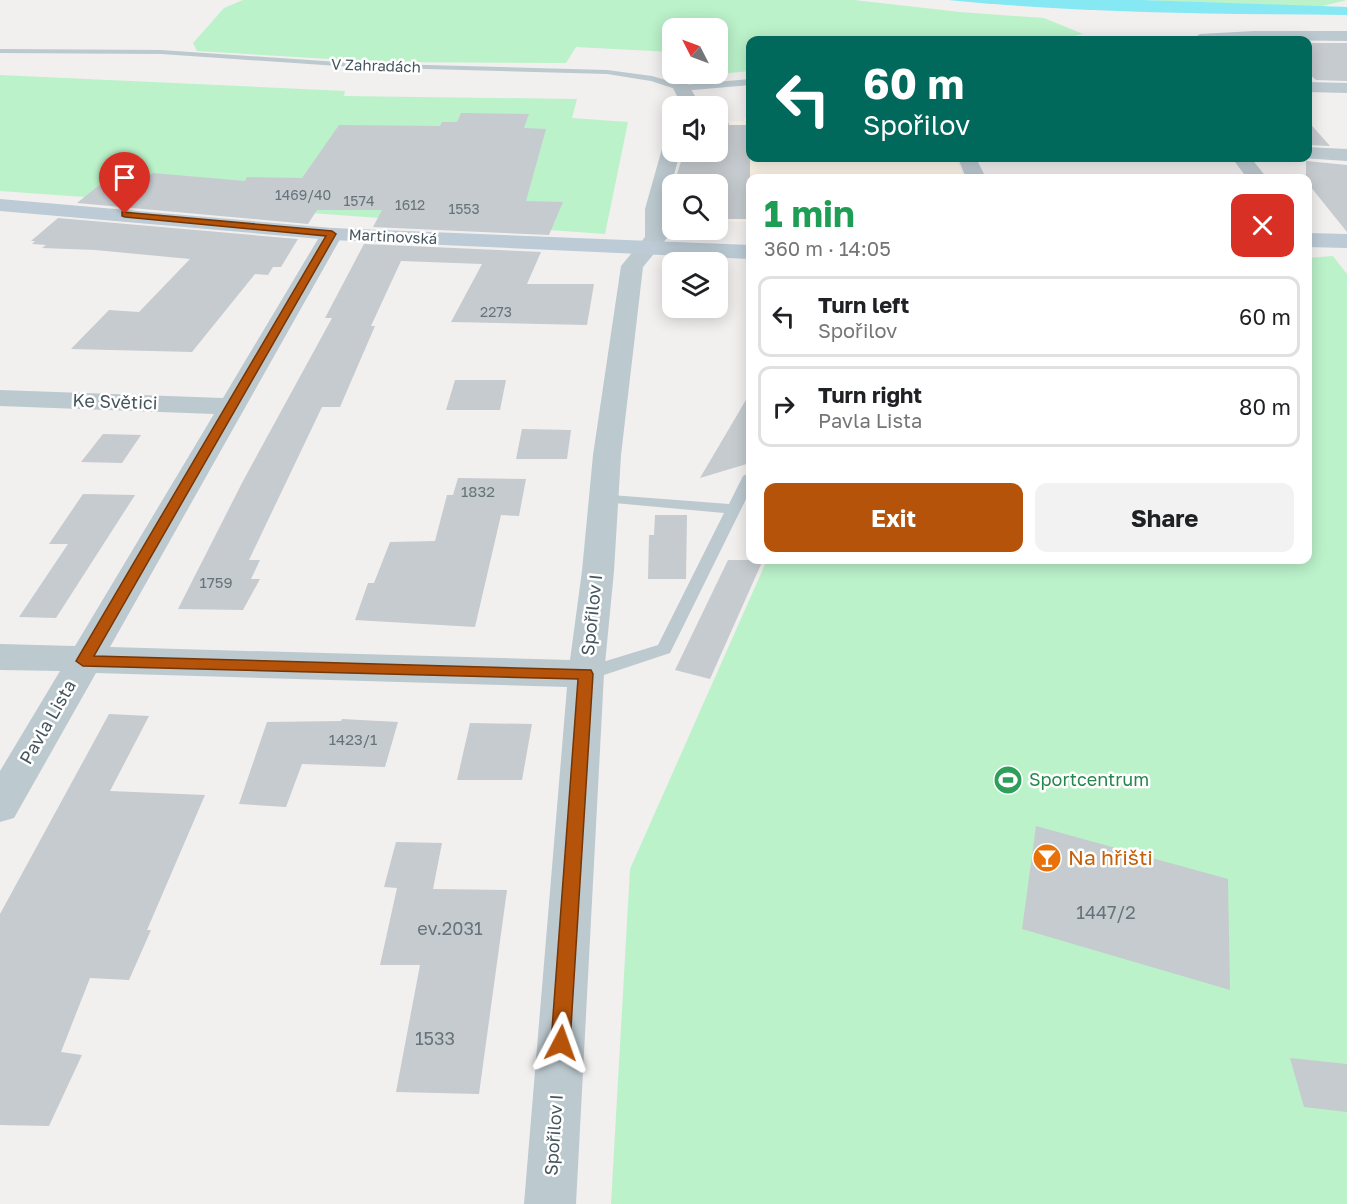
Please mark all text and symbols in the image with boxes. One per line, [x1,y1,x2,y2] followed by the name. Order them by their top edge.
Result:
[662,18,728,84] north arrow
[662,18,728,318] map controls
[331,54,421,76] street label: V Zahradách
[863,58,964,108] text: 60 m
[764,60,842,138] icon: left
[662,96,728,162] button: sound
[863,109,970,141] text: Spořilov
[99,152,150,214] pin
[108,161,141,194] icon: arrive
[662,174,728,240] button: search
[275,186,331,203] house number: 1469/40
[344,192,374,209] house number: 1574
[764,192,855,235] text: 1 min
[1231,194,1294,257] button: close
[395,196,425,213] house number: 1612
[448,200,480,217] house number: 1553
[348,225,438,247] street label: Martinovská
[764,236,891,260] text: 360 m · 14:05
[662,252,728,318] button: layers
[818,291,909,318] text: Turn left
[767,300,800,333] icon: left
[480,303,512,320] house number: 2273
[1239,303,1291,330] text: 60 m
[818,318,897,342] text: Spořilov
[818,381,922,408] text: Turn right
[72,389,158,413] street label: Ke Světici
[767,390,800,423] icon: right
[1239,393,1291,420] text: 80 m
[818,408,922,432] text: Pavla Lista
[461,482,495,500] house number: 1832
[764,483,1023,552] button: Exit
[1035,483,1294,552] button: Share
[199,573,233,591] house number: 1759
[576,573,606,657] street label: Spořilov I
[14,675,80,768] street label: Pavla Lista
[329,730,377,748] house number: 1423/1
[992,764,1024,796] sports icon: Sportcentrum
[1029,768,1149,790] place label: Sportcentrum
[1031,842,1063,874] bar icon: Na hřišti
[1068,844,1153,870] place label: Na hřišti
[1076,901,1136,923] house number: 1447/2
[417,917,483,939] house number: ev.2031
[529,1011,593,1075] position arrow
[415,1027,455,1049] house number: 1533
[539,1094,567,1176] street label: Spořilov I

